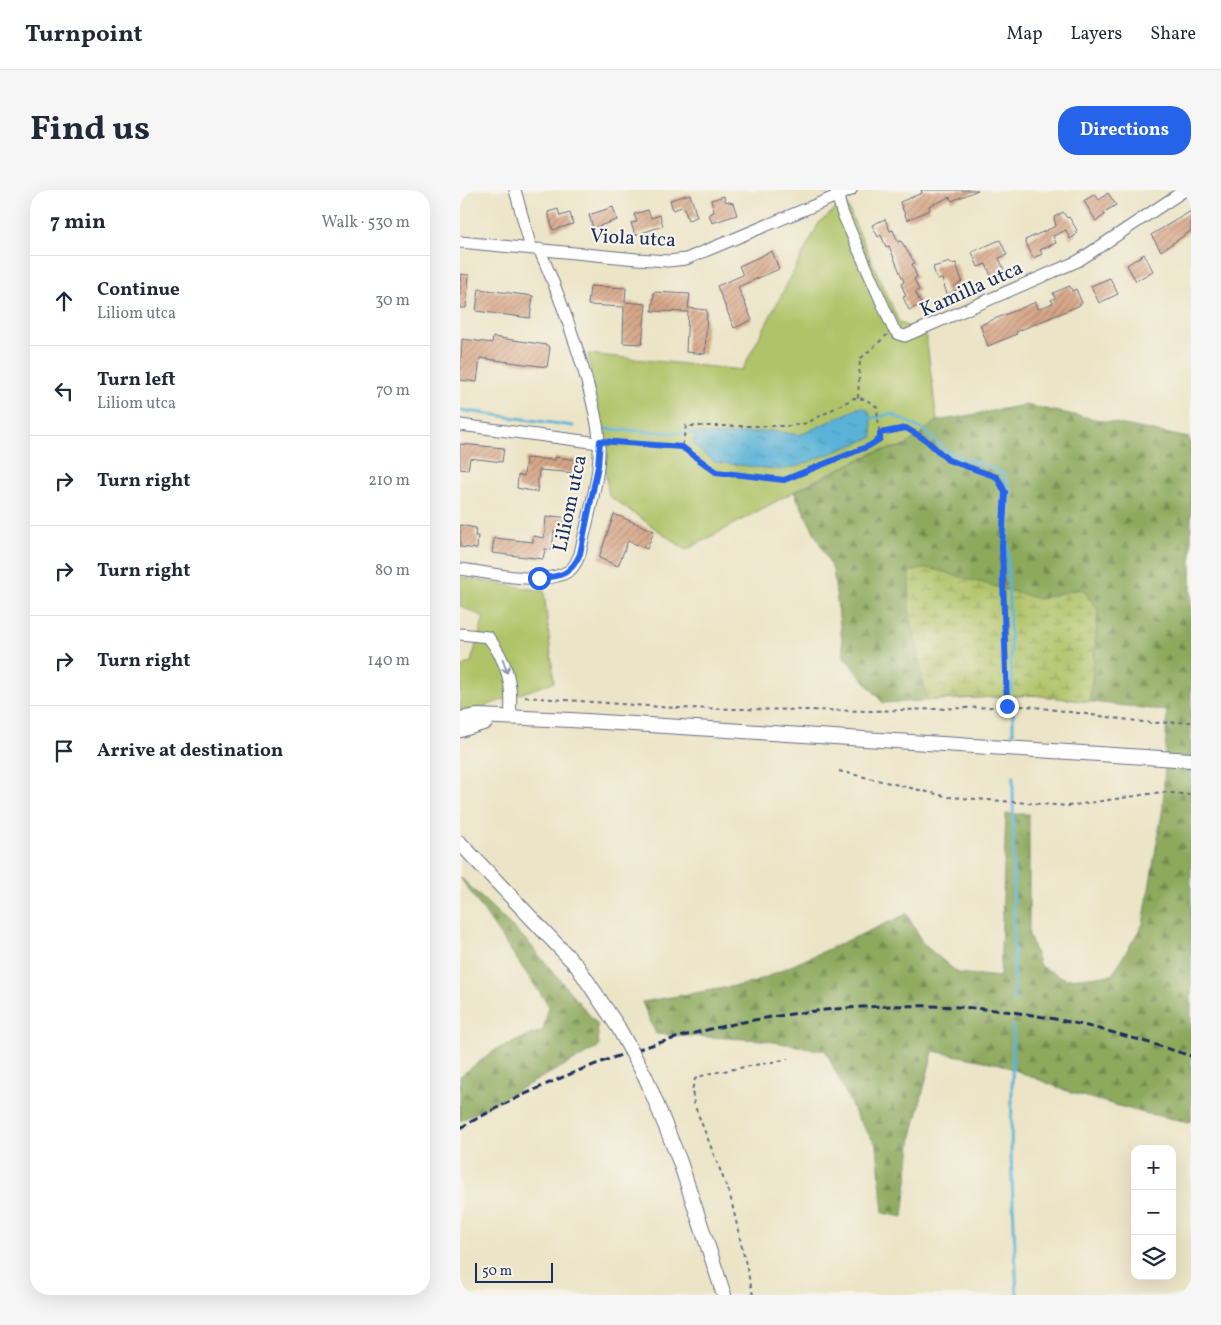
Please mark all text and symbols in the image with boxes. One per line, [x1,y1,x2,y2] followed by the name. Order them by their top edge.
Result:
[25,18,143,52] text: Turnpoint
[1006,22,1042,47] text: Map
[1070,22,1122,47] text: Layers
[1150,22,1196,47] text: Share
[30,106,150,154] text: Find us
[1058,106,1191,155] button: Directions
[50,208,106,237] text: 7 min
[322,212,410,234] text: Walk · 530 m
[589,223,677,255] street label: Viola utca
[916,255,1028,325] street label: Kamilla utca
[97,277,180,303] text: Continue
[50,287,78,315] icon: ahead
[375,290,410,312] text: 30 m
[97,303,176,325] text: Liliom utca
[97,367,176,393] text: Turn left
[50,377,78,405] icon: left
[376,380,410,402] text: 70 m
[97,393,176,415] text: Liliom utca
[547,452,595,555] street label: Liliom utca
[50,467,78,495] icon: right
[97,468,190,494] text: Turn right
[368,470,410,492] text: 210 m
[50,557,78,585] icon: right
[97,558,190,584] text: Turn right
[375,560,410,582] text: 80 m
[528,567,551,590] route start
[50,647,78,675] icon: right
[97,648,190,674] text: Turn right
[368,650,410,672] text: 140 m
[500,658,510,674] one-way arrow
[996,695,1019,718] route end
[50,737,78,765] icon: arrive
[97,738,283,764] text: Arrive at destination
[1131,1145,1176,1280] map controls
[1131,1145,1176,1190] button: +
[1131,1190,1176,1235] button: −
[1131,1235,1176,1280] button: layers
[475,1260,552,1283] scale bar
[482,1262,512,1281] text: 50 m

